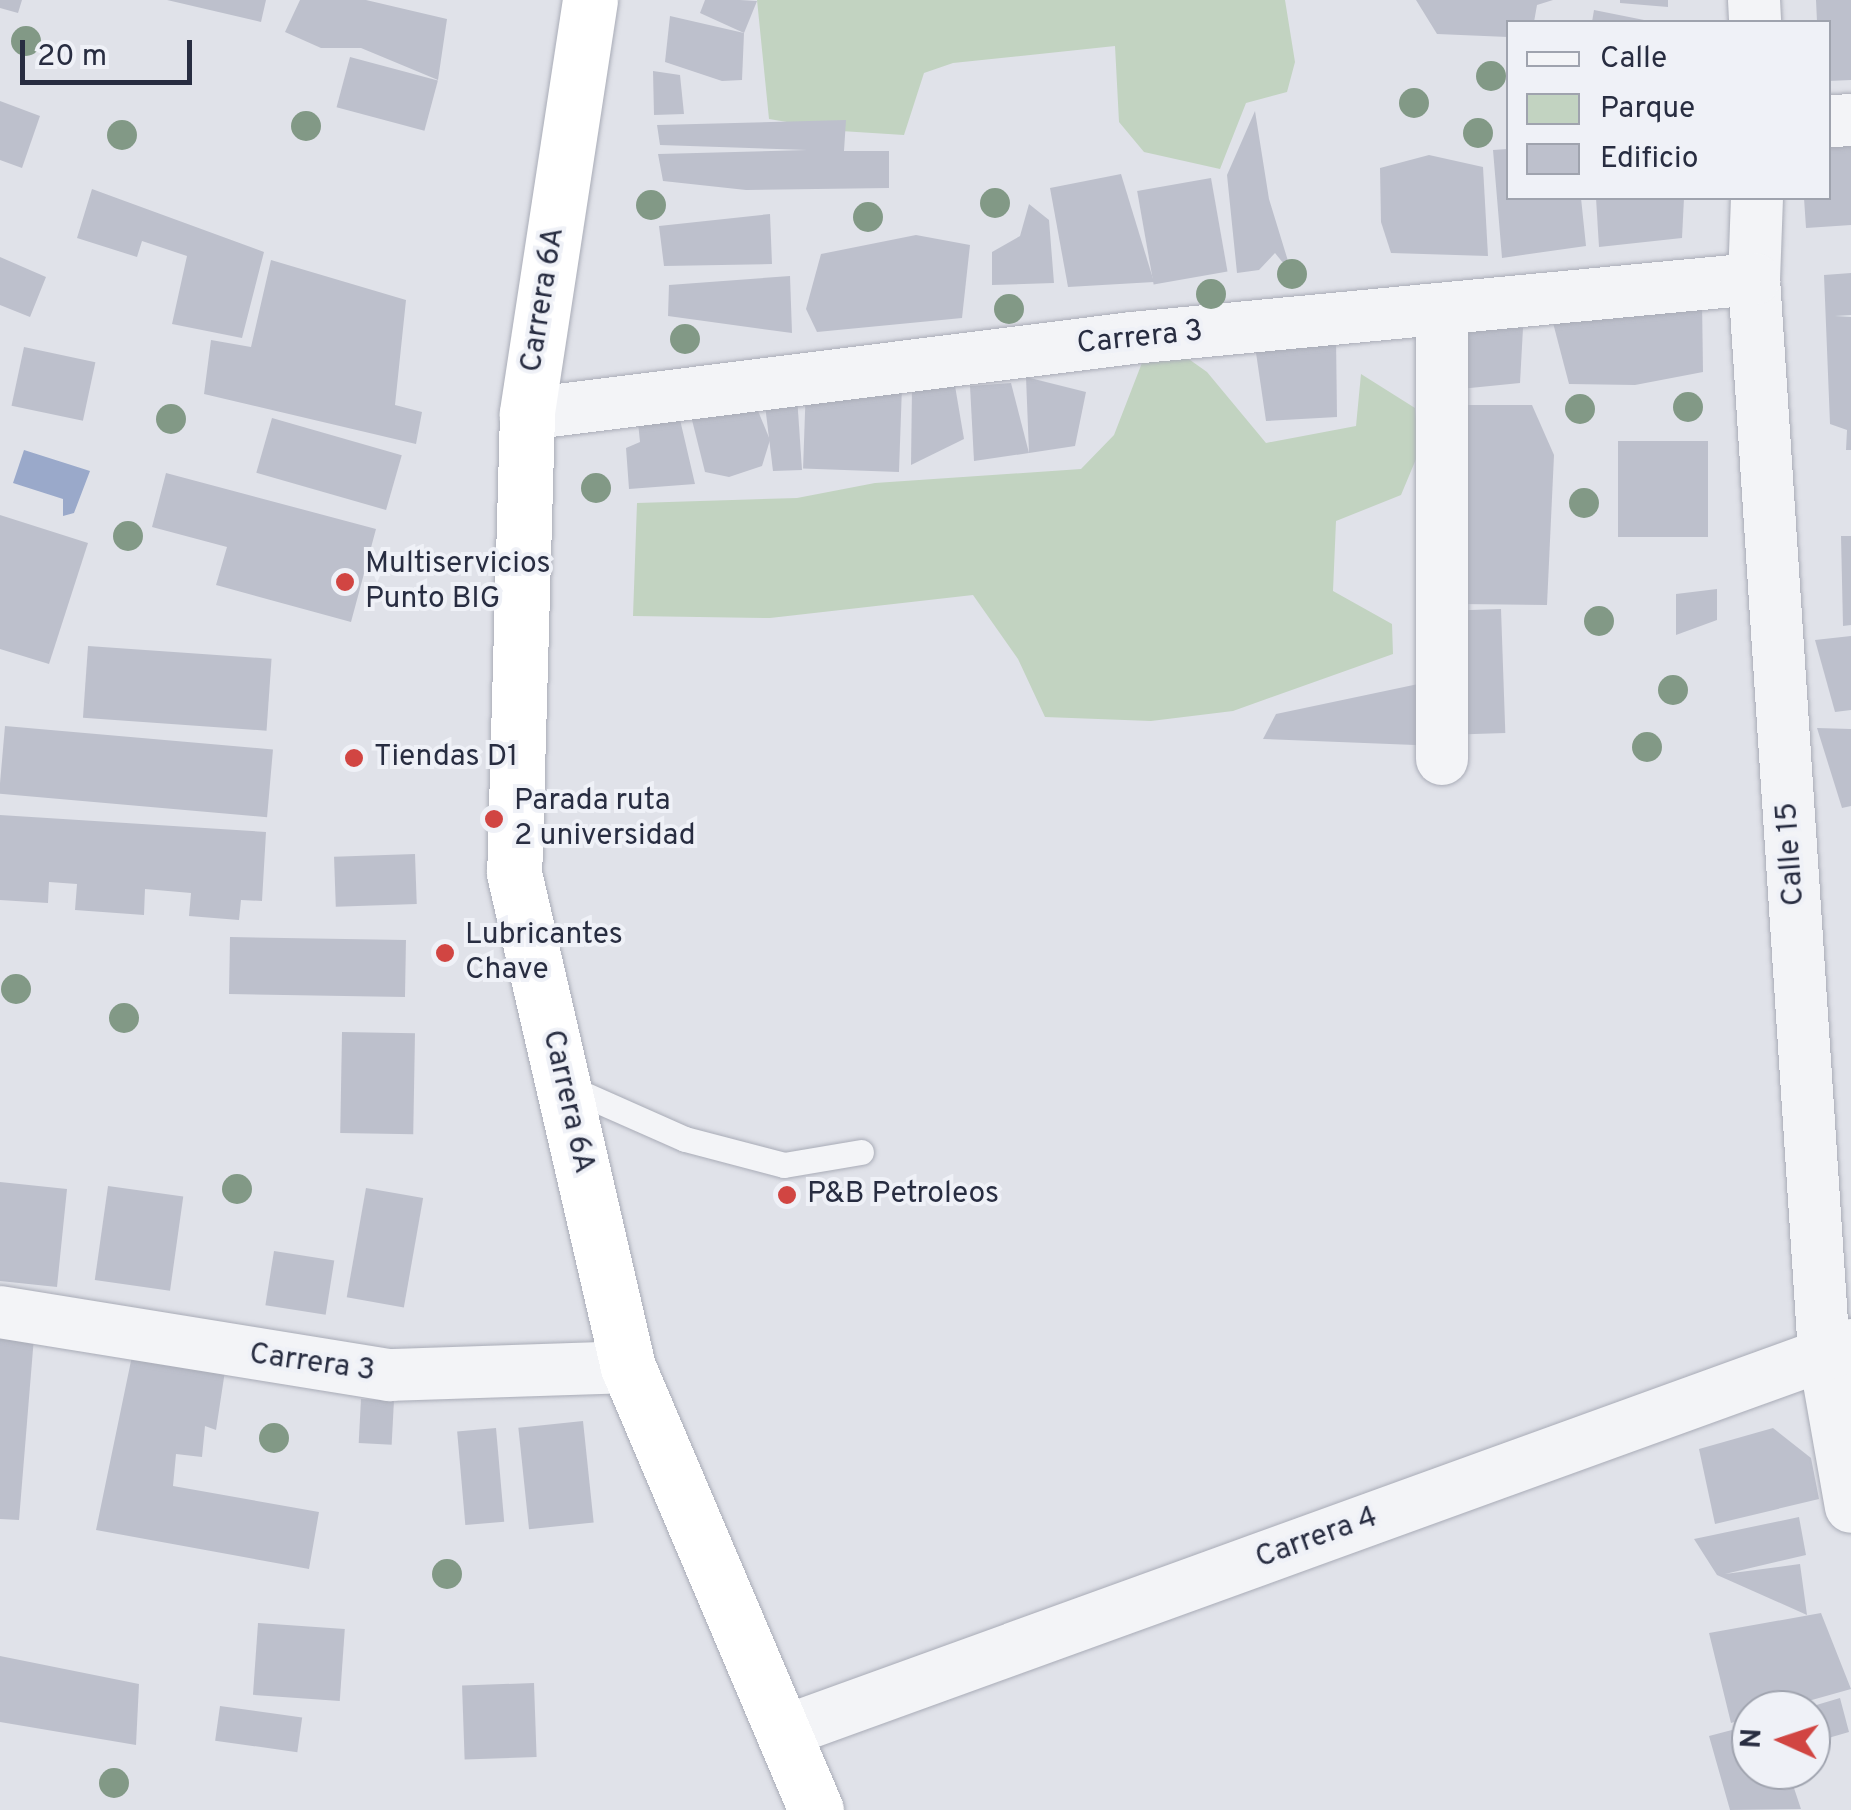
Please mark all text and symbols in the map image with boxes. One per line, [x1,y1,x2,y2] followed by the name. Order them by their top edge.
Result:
[25,20,198,82] scale bar
[1506,20,1831,200] legend
[37,39,107,76] text: 20 m
[1600,41,1667,78] text: Calle
[1600,91,1695,128] text: Parque
[1600,141,1698,178] text: Edificio
[515,225,573,375] street label: Carrera 6A
[1075,314,1205,364] street label: Carrera 3
[365,547,550,618] place label: Multiservicios Punto BIG
[334,571,356,593] marker: Multiservicios Punto BIG
[374,740,518,776] place label: Tiendas D1
[343,747,365,769] marker: Tiendas D1
[514,784,696,854] place label: Parada ruta 2 universidad
[1770,801,1814,907] street label: Calle 15
[483,808,505,830] marker: Parada ruta 2 universidad
[465,918,623,988] place label: Lubricantes Chave
[434,942,456,964] marker: Lubricantes Chave
[533,1027,601,1177] street label: Carrera 6A
[807,1177,999,1213] place label: P&B Petroleos
[776,1184,798,1206] marker: P&B Petroleos
[247,1337,377,1391] street label: Carrera 3
[1251,1500,1383,1578] street label: Carrera 4
[1731,1690,1831,1790] north arrow
[1735,1728,1772,1750] text: N

